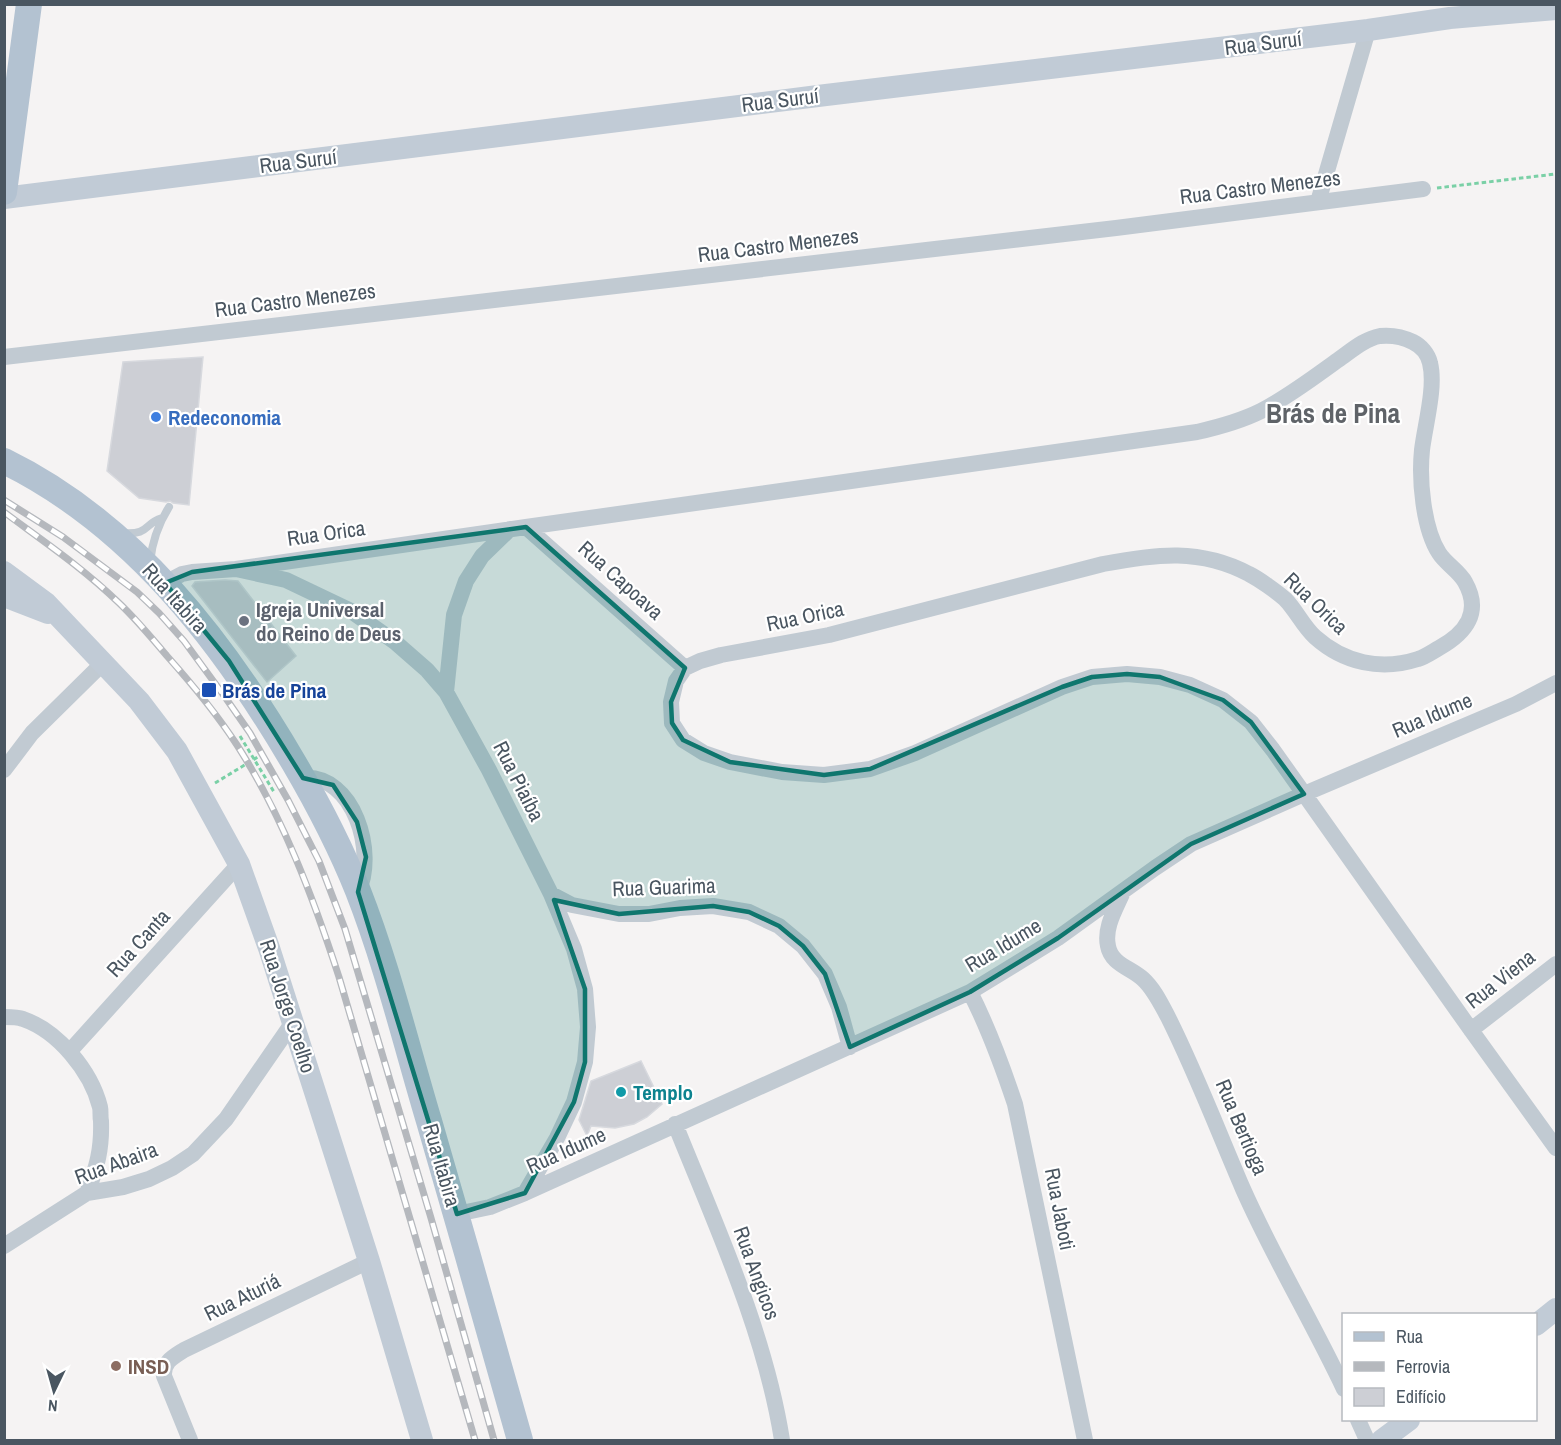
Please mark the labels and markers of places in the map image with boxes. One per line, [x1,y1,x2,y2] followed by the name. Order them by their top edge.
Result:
[168,403,281,432] place label: Redeconomia
[149,410,163,424] marker: Redeconomia
[256,595,401,648] place label: Igreja Universal do Reino de Deus
[237,614,251,628] marker: Igreja Universal do Reino de Deus
[222,676,327,705] place label: Brás de Pina
[200,681,218,699] marker: Brás de Pina
[633,1078,693,1107] place label: Templo
[614,1085,628,1099] marker: Templo
[128,1352,169,1381] place label: INSD
[109,1359,123,1373] marker: INSD

